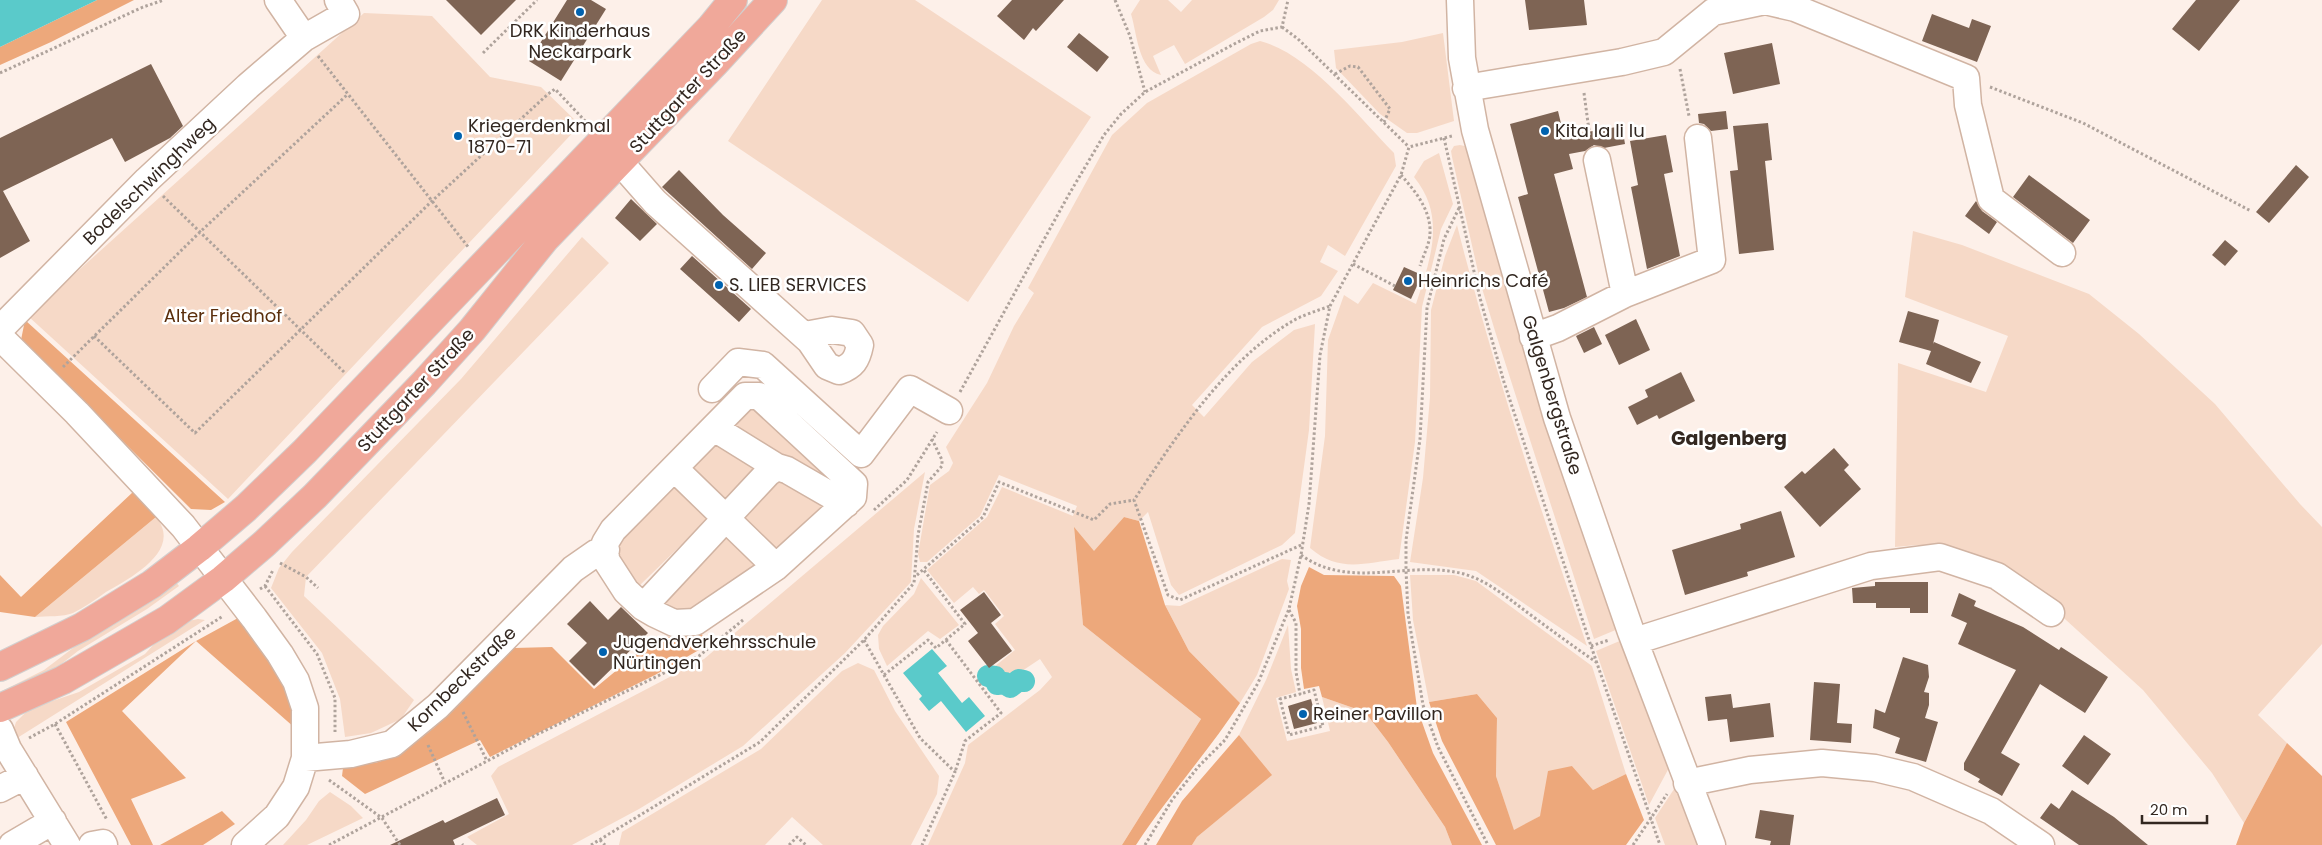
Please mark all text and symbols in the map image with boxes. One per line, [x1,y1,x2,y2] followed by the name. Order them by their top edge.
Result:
[574,6,586,18] marker: DRK Kinderhaus Neckarpark
[510,18,650,64] place label: DRK Kinderhaus Neckarpark
[623,23,752,158] street label: Stuttgarter Straße
[77,111,220,250] street label: Bodelschwinghweg
[468,113,610,159] place label: Kriegerdenkmal 1870-71
[1555,118,1645,143] place label: Kita la li lu
[1539,125,1551,137] marker: Kita la li lu
[452,130,464,142] marker: Kriegerdenkmal 1870-71
[1418,268,1549,293] place label: Heinrichs Café
[729,272,866,297] place label: S. LIEB SERVICES
[1402,275,1414,287] marker: Heinrichs Café
[713,279,725,291] marker: S. LIEB SERVICES
[164,303,282,328] park label: Alter Friedhof
[1516,312,1589,478] street label: Galgenbergstraße
[351,322,480,457] street label: Stuttgarter Straße
[1671,425,1787,452] district label: Galgenberg
[402,620,522,737] street label: Kornbeckstraße
[613,629,816,675] place label: Jugendverkehrsschule Nürtingen
[597,646,609,658] marker: Jugendverkehrsschule Nürtingen
[1313,701,1443,726] place label: Reiner Pavillon
[1297,708,1309,720] marker: Reiner Pavillon
[2142,792,2207,824] scale bar
[2150,799,2188,820] text: 20 m

